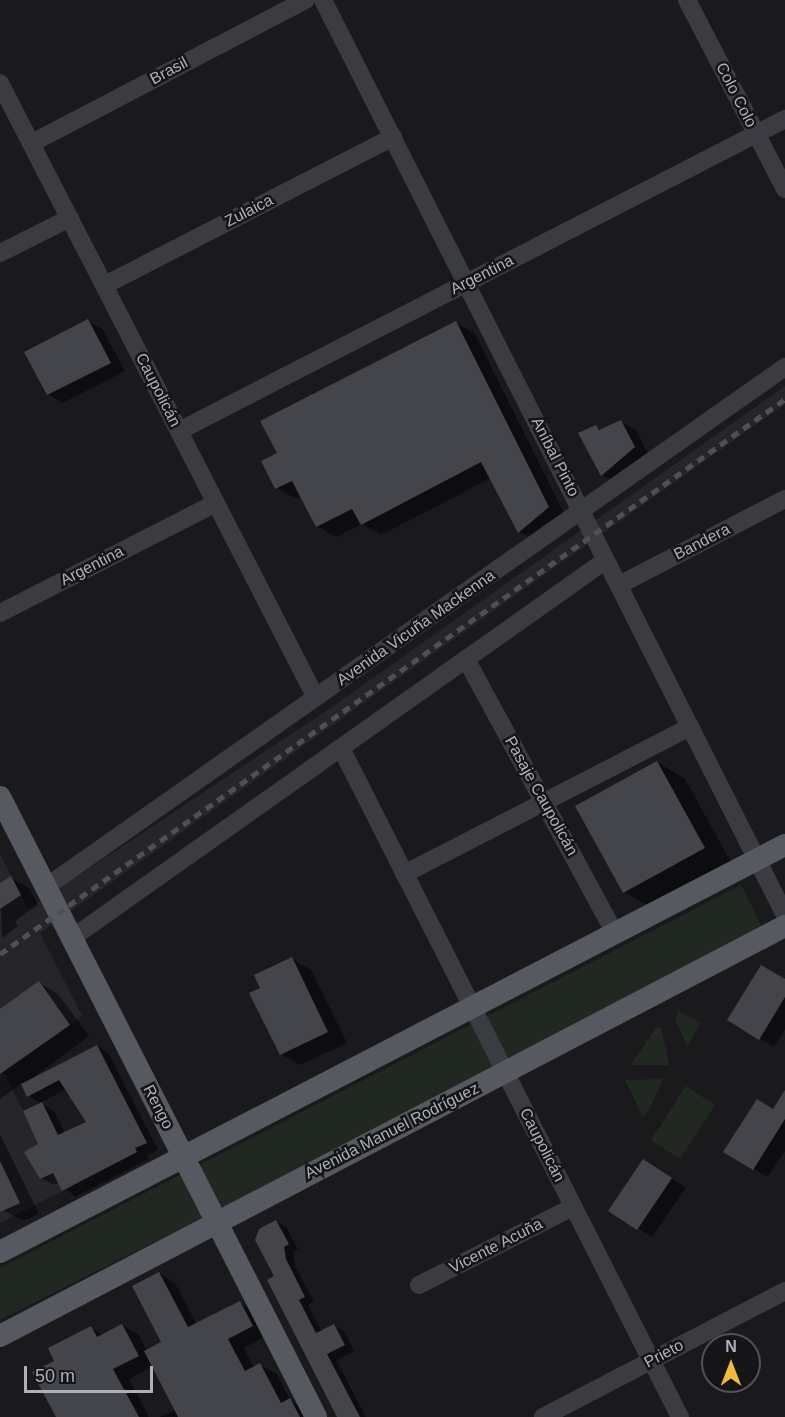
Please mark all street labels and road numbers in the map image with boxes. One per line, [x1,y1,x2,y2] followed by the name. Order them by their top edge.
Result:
[147,53,191,89] street label: Brasil
[711,59,761,131] street label: Colo Colo
[222,191,276,231] street label: Zulaica
[447,251,517,299] street label: Argentina
[131,350,185,430] street label: Caupolicán
[527,414,583,500] street label: Aníbal Pinto
[671,520,733,564] street label: Bandera
[57,542,127,590] street label: Argentina
[333,566,499,690] street label: Avenida Vicuña Mackenna
[500,733,582,859] street label: Pasaje Caupolicán
[302,1079,482,1183] street label: Avenida Manuel Rodríguez
[139,1082,177,1132] street label: Rengo
[515,1105,569,1185] street label: Caupolicán
[446,1214,546,1278] street label: Vicente Acuña
[641,1336,687,1372] street label: Prieto

